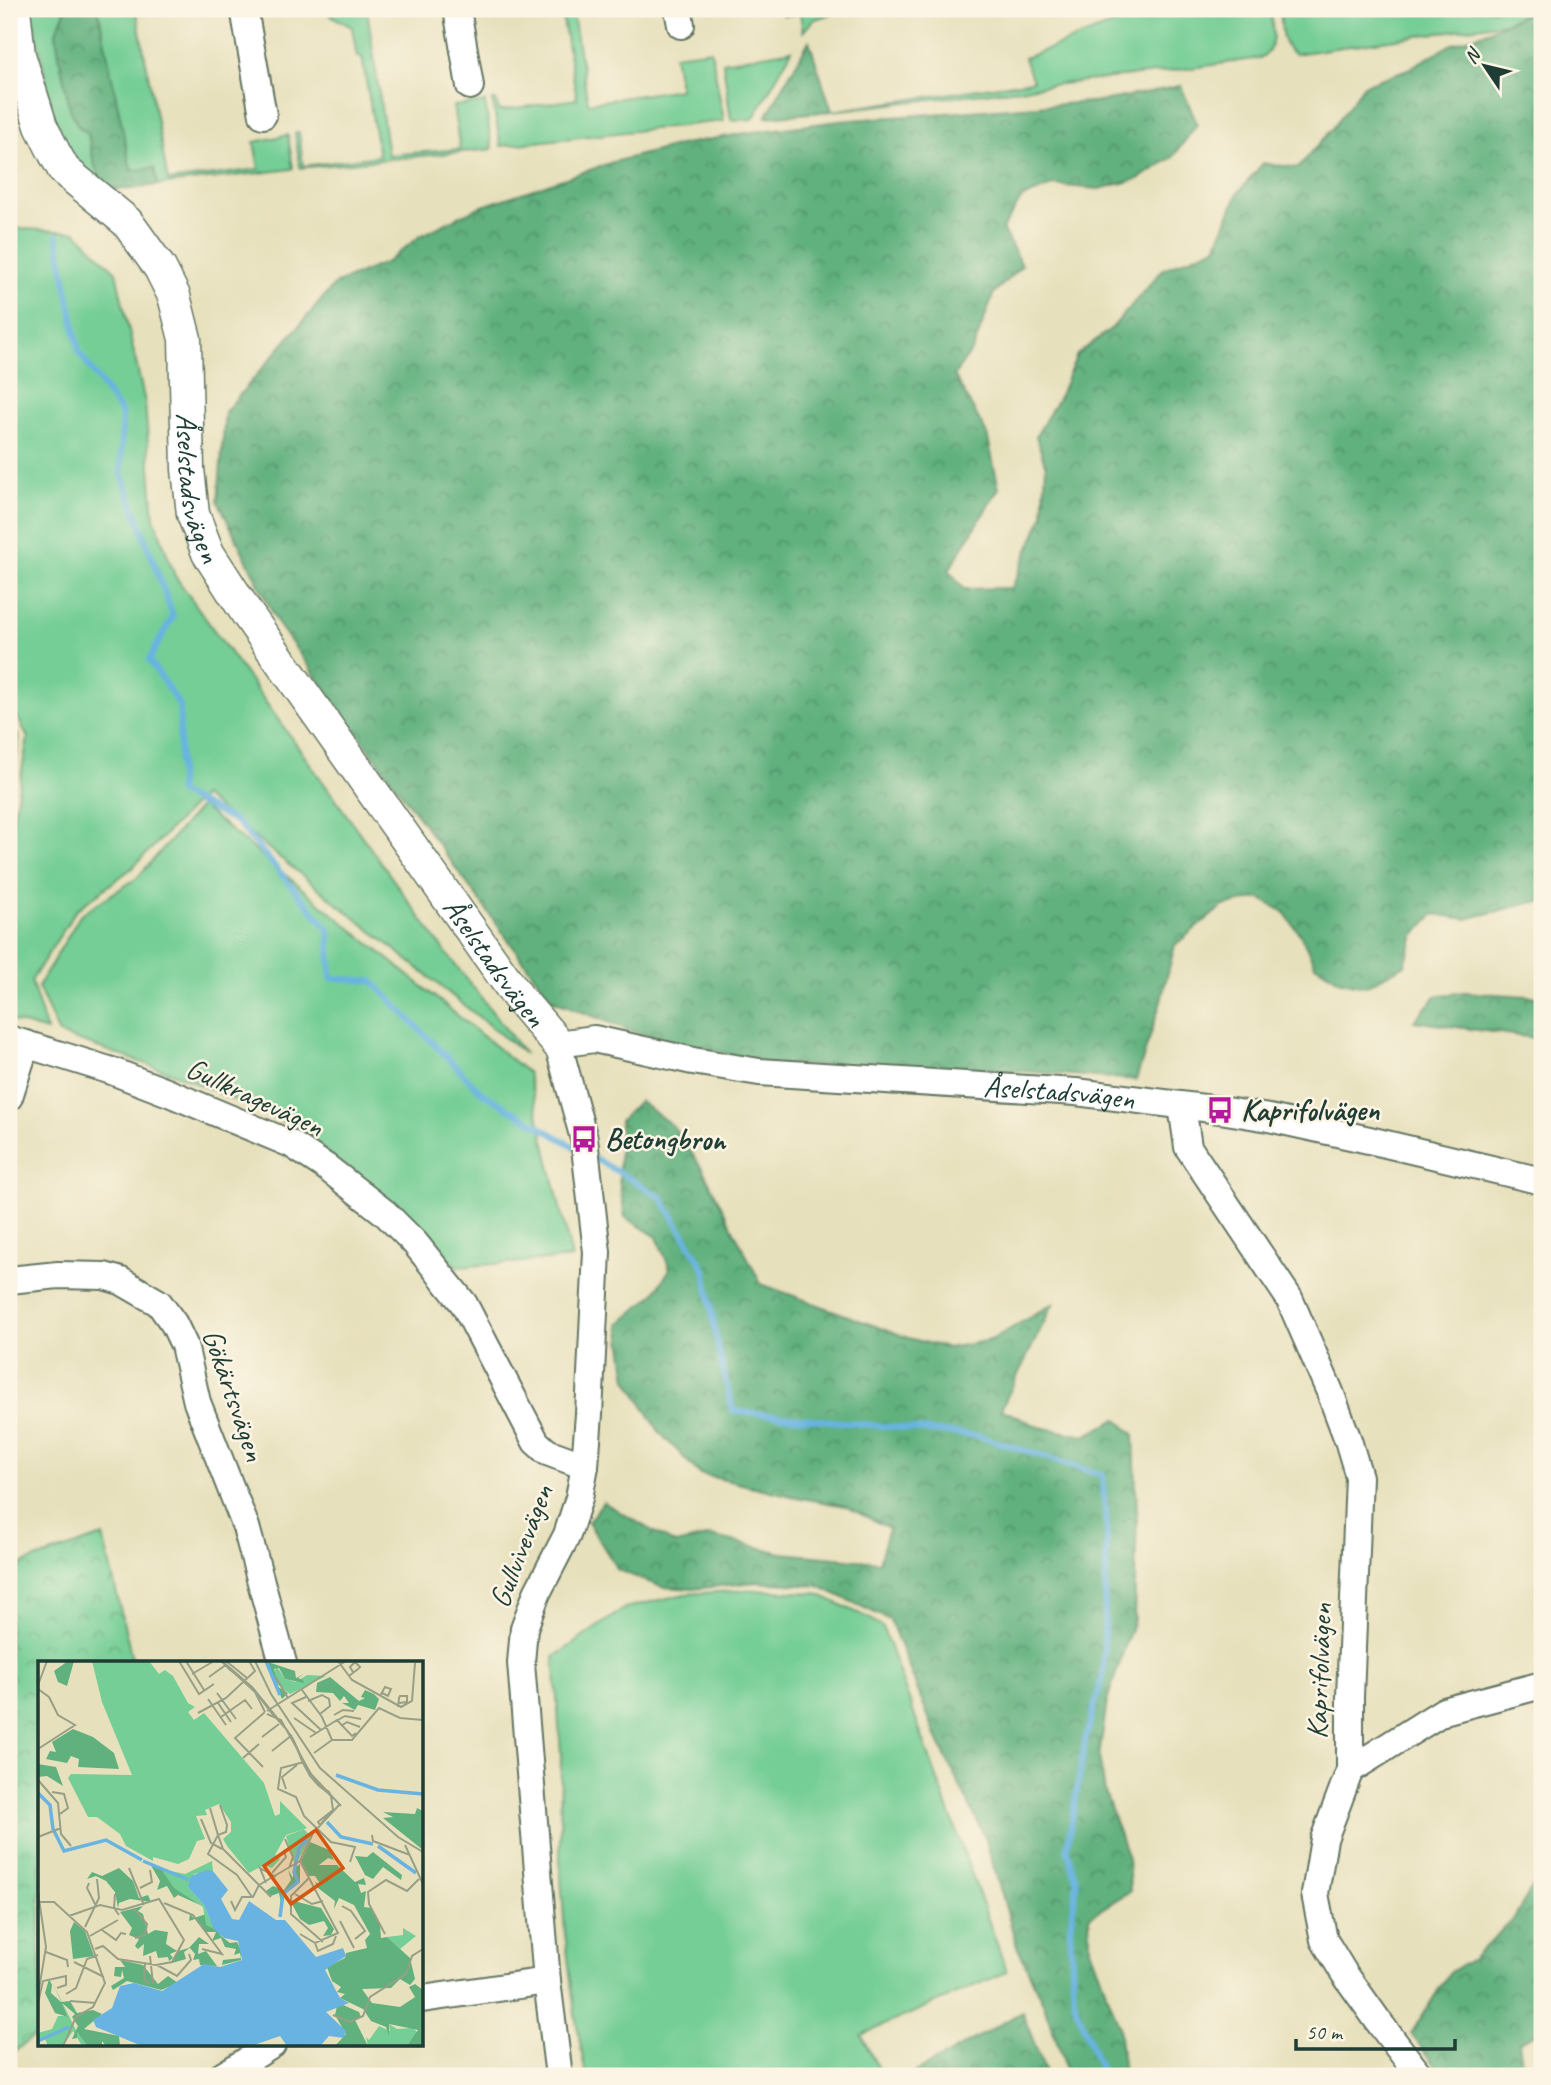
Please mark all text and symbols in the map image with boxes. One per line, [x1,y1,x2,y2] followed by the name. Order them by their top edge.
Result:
[1450,32,1520,102] north arrow
[1459,42,1487,69] text: N
[168,413,229,571] street label: Åselstadsvägen
[435,890,555,1035] street label: Åselstadsvägen
[180,1049,330,1146] street label: Gullkragevägen
[982,1067,1137,1118] street label: Åselstadsvägen
[1241,1091,1381,1129] place label: Kaprifolvägen
[1205,1095,1235,1125] bus stop icon: Kaprifolvägen
[605,1120,727,1158] place label: Betongbron
[569,1124,599,1154] bus stop icon: Betongbron
[194,1324,274,1466] street label: Gökärtsvägen
[480,1479,562,1613] street label: Gullvivevägen
[1298,1602,1340,1740] street label: Kaprifolvägen
[38,1661,424,2046] inset map
[1296,2008,1455,2052] scale bar
[1306,2019,1344,2045] text: 50 m

